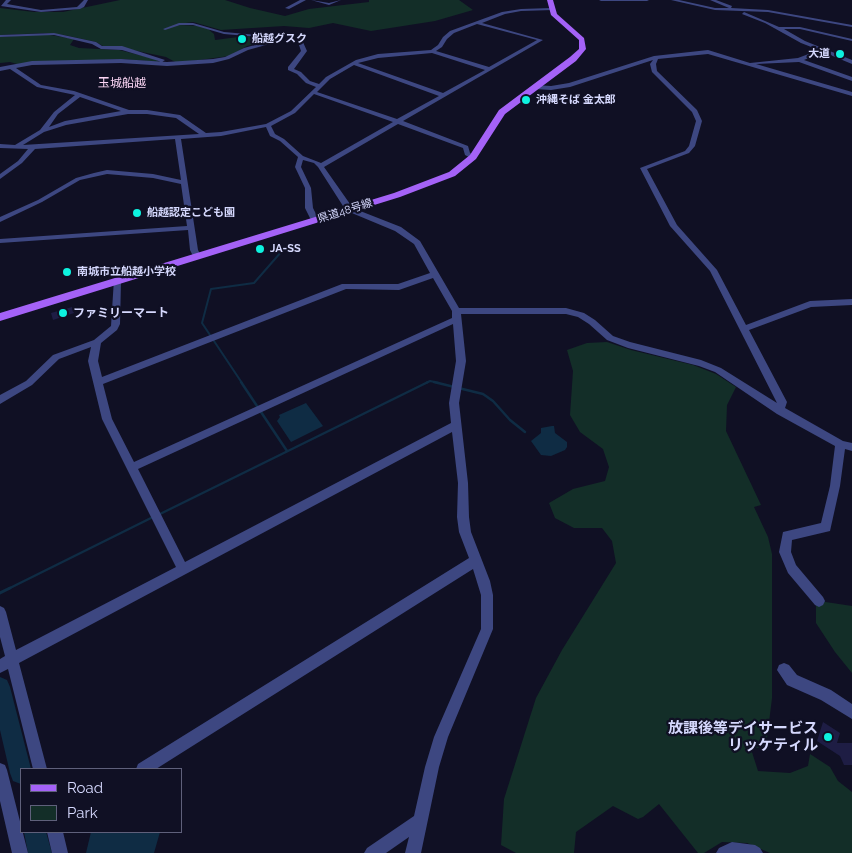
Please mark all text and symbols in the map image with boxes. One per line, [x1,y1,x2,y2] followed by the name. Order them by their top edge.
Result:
[252,32,307,46] place label: 船越グスク
[236,33,248,45] marker: 船越グスク
[808,47,830,61] place label: 大道
[834,48,846,60] marker: 大道
[98,76,146,90] district label: 玉城船越
[536,93,616,107] place label: 沖縄そば 金太郎
[520,94,532,106] marker: 沖縄そば 金太郎
[316,196,374,226] street label: 県道48号線
[147,206,235,220] place label: 船越認定こども園
[131,207,143,219] marker: 船越認定こども園
[270,242,301,256] place label: JA-SS
[254,243,266,255] marker: JA-SS
[77,265,176,279] place label: 南城市立船越小学校
[61,266,73,278] marker: 南城市立船越小学校
[73,306,169,320] place label: ファミリーマート
[57,307,69,319] marker: ファミリーマート
[668,719,818,754] place label: 放課後等デイサービス リッケティル
[822,731,834,743] marker: 放課後等デイサービス リッケティル
[20,768,182,833] legend
[67,779,103,797] text: Road
[67,804,98,822] text: Park

